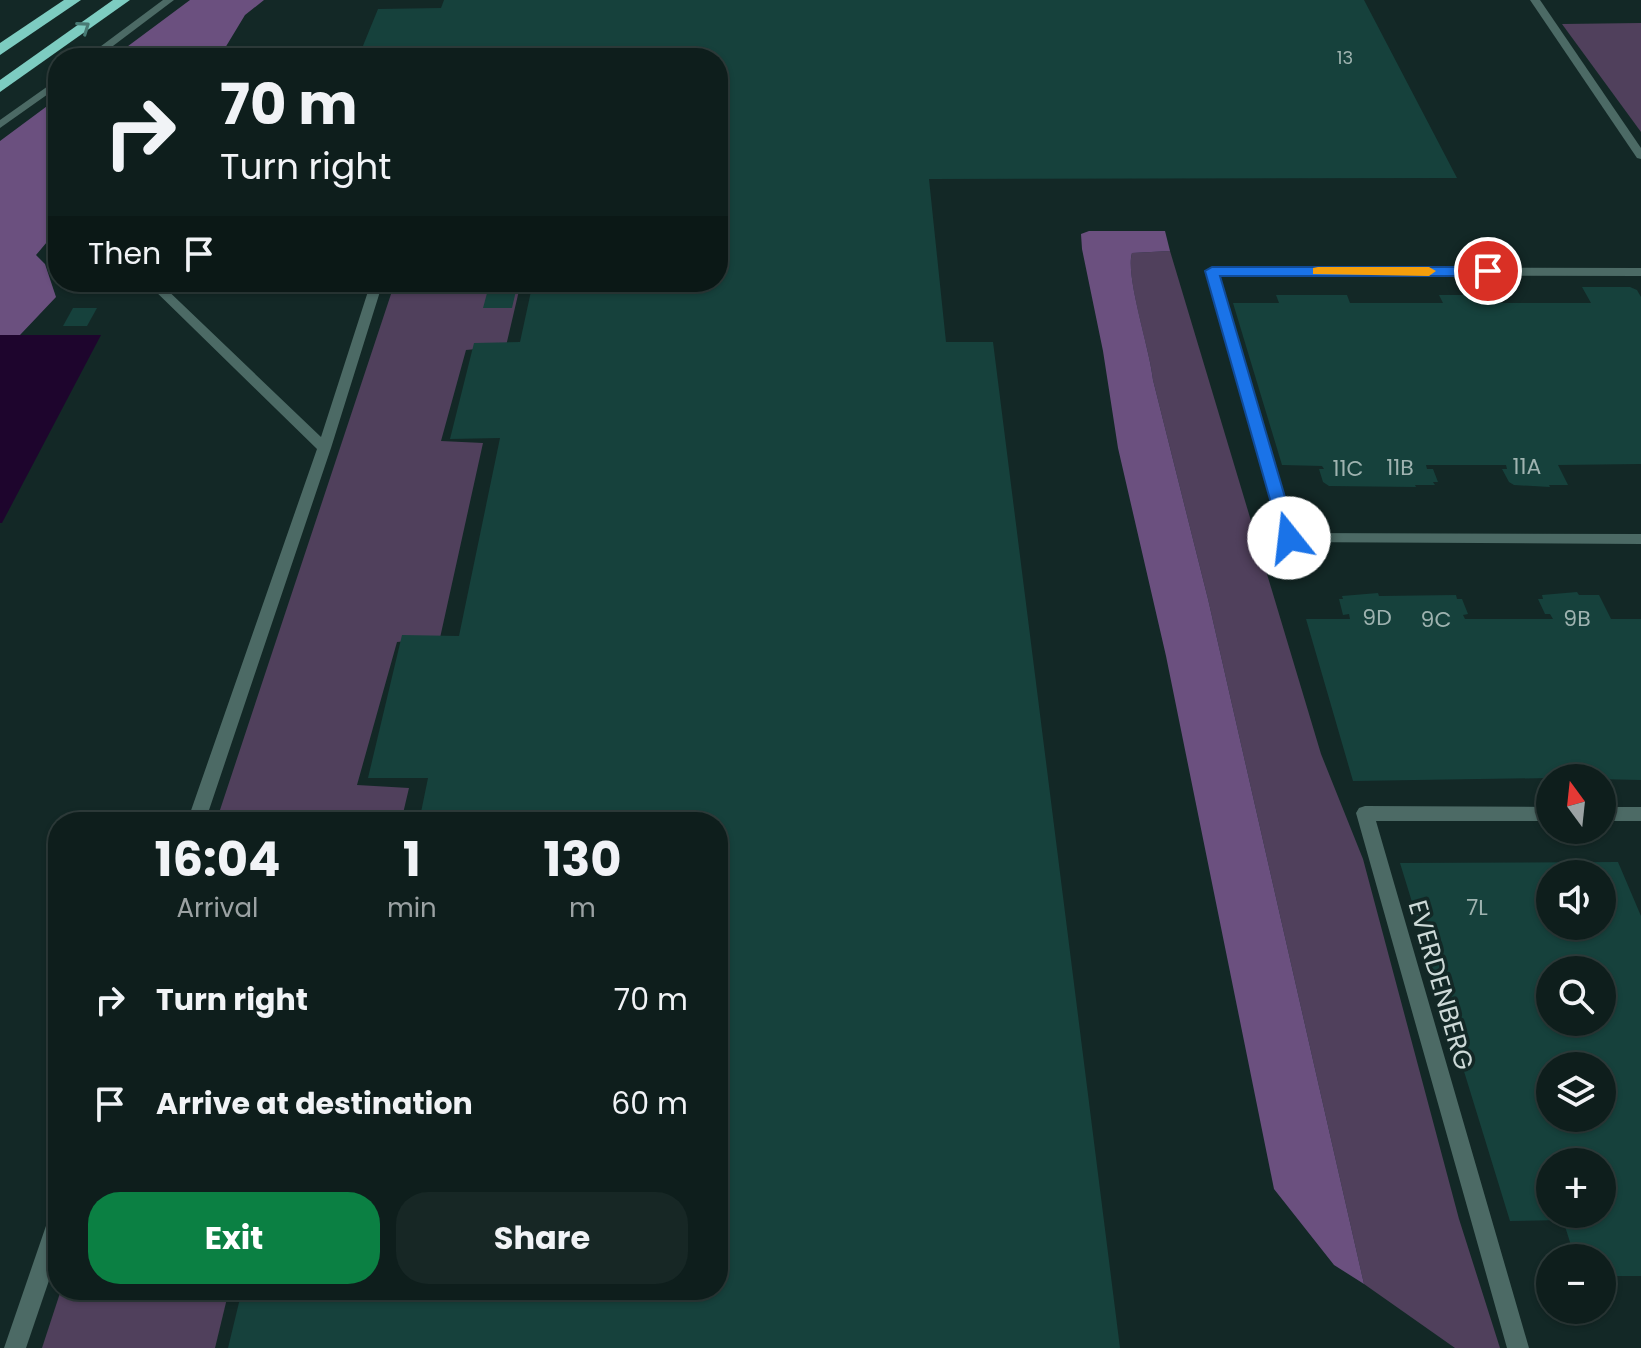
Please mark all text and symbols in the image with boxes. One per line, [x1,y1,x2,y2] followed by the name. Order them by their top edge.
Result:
[76,22,90,37] one-way arrow
[1337,45,1353,70] house number: 13
[220,65,358,144] text: 70 m
[88,80,192,184] icon: right
[220,141,391,192] text: Turn right
[88,232,161,275] text: Then
[177,232,221,276] icon: arrive
[1454,237,1522,305] pin
[1466,249,1510,293] icon: arrive
[1513,451,1542,482] house number: 11A
[1386,452,1414,483] house number: 11B
[1332,453,1364,484] house number: 11C
[1247,496,1331,580] position arrow
[1362,602,1392,633] house number: 9D
[1563,603,1591,634] house number: 9B
[1421,604,1451,635] house number: 9C
[1536,764,1616,844] north arrow
[1536,764,1616,1324] map controls
[154,826,280,893] text: 16:04
[403,826,421,893] text: 1
[543,826,622,893] text: 130
[1536,860,1616,940] button: sound
[177,890,258,926] text: Arrival
[387,890,437,926] text: min
[569,890,596,926] text: m
[1466,892,1488,923] house number: 7L
[1400,896,1482,1074] street label: EVERDENBERG
[1536,956,1616,1036] button: search
[88,978,132,1022] icon: right
[156,978,308,1021] text: Turn right
[614,978,688,1021] text: 70 m
[1536,1052,1616,1132] button: layers
[88,1082,132,1126] icon: arrive
[156,1082,473,1125] text: Arrive at destination
[611,1082,688,1125] text: 60 m
[1536,1148,1616,1228] button: +
[88,1192,380,1284] button: Exit
[396,1192,688,1284] button: Share
[1536,1244,1616,1324] button: −

